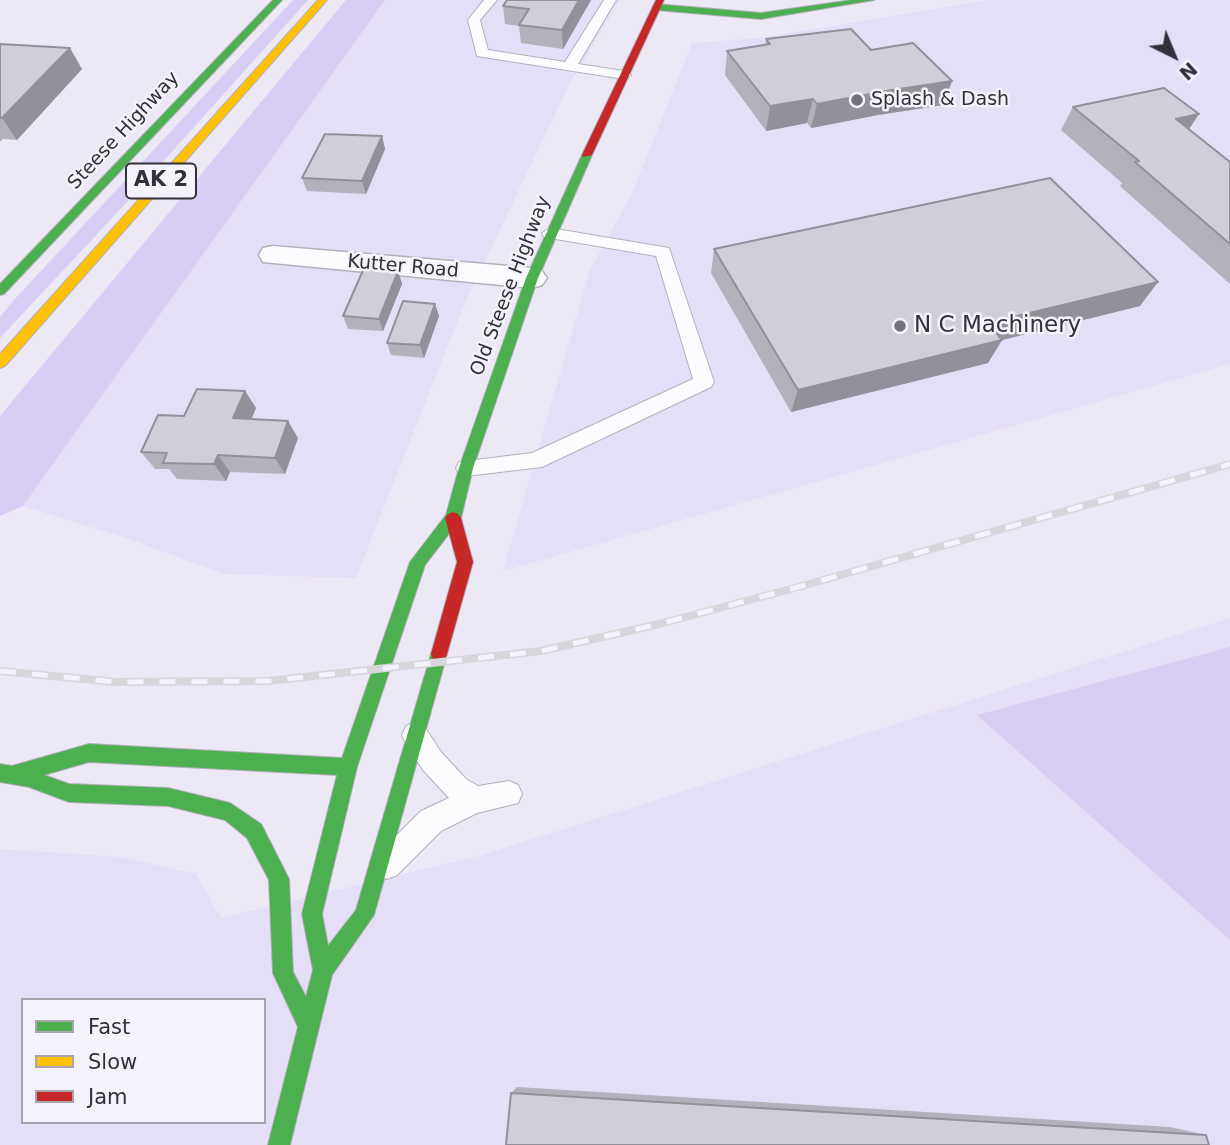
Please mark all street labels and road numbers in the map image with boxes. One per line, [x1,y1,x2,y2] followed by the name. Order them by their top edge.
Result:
[64,67,184,195] street label: Steese Highway
[126,164,196,198] road number: AK 2
[466,193,556,379] street label: Old Steese Highway
[346,251,460,283] street label: Kutter Road

